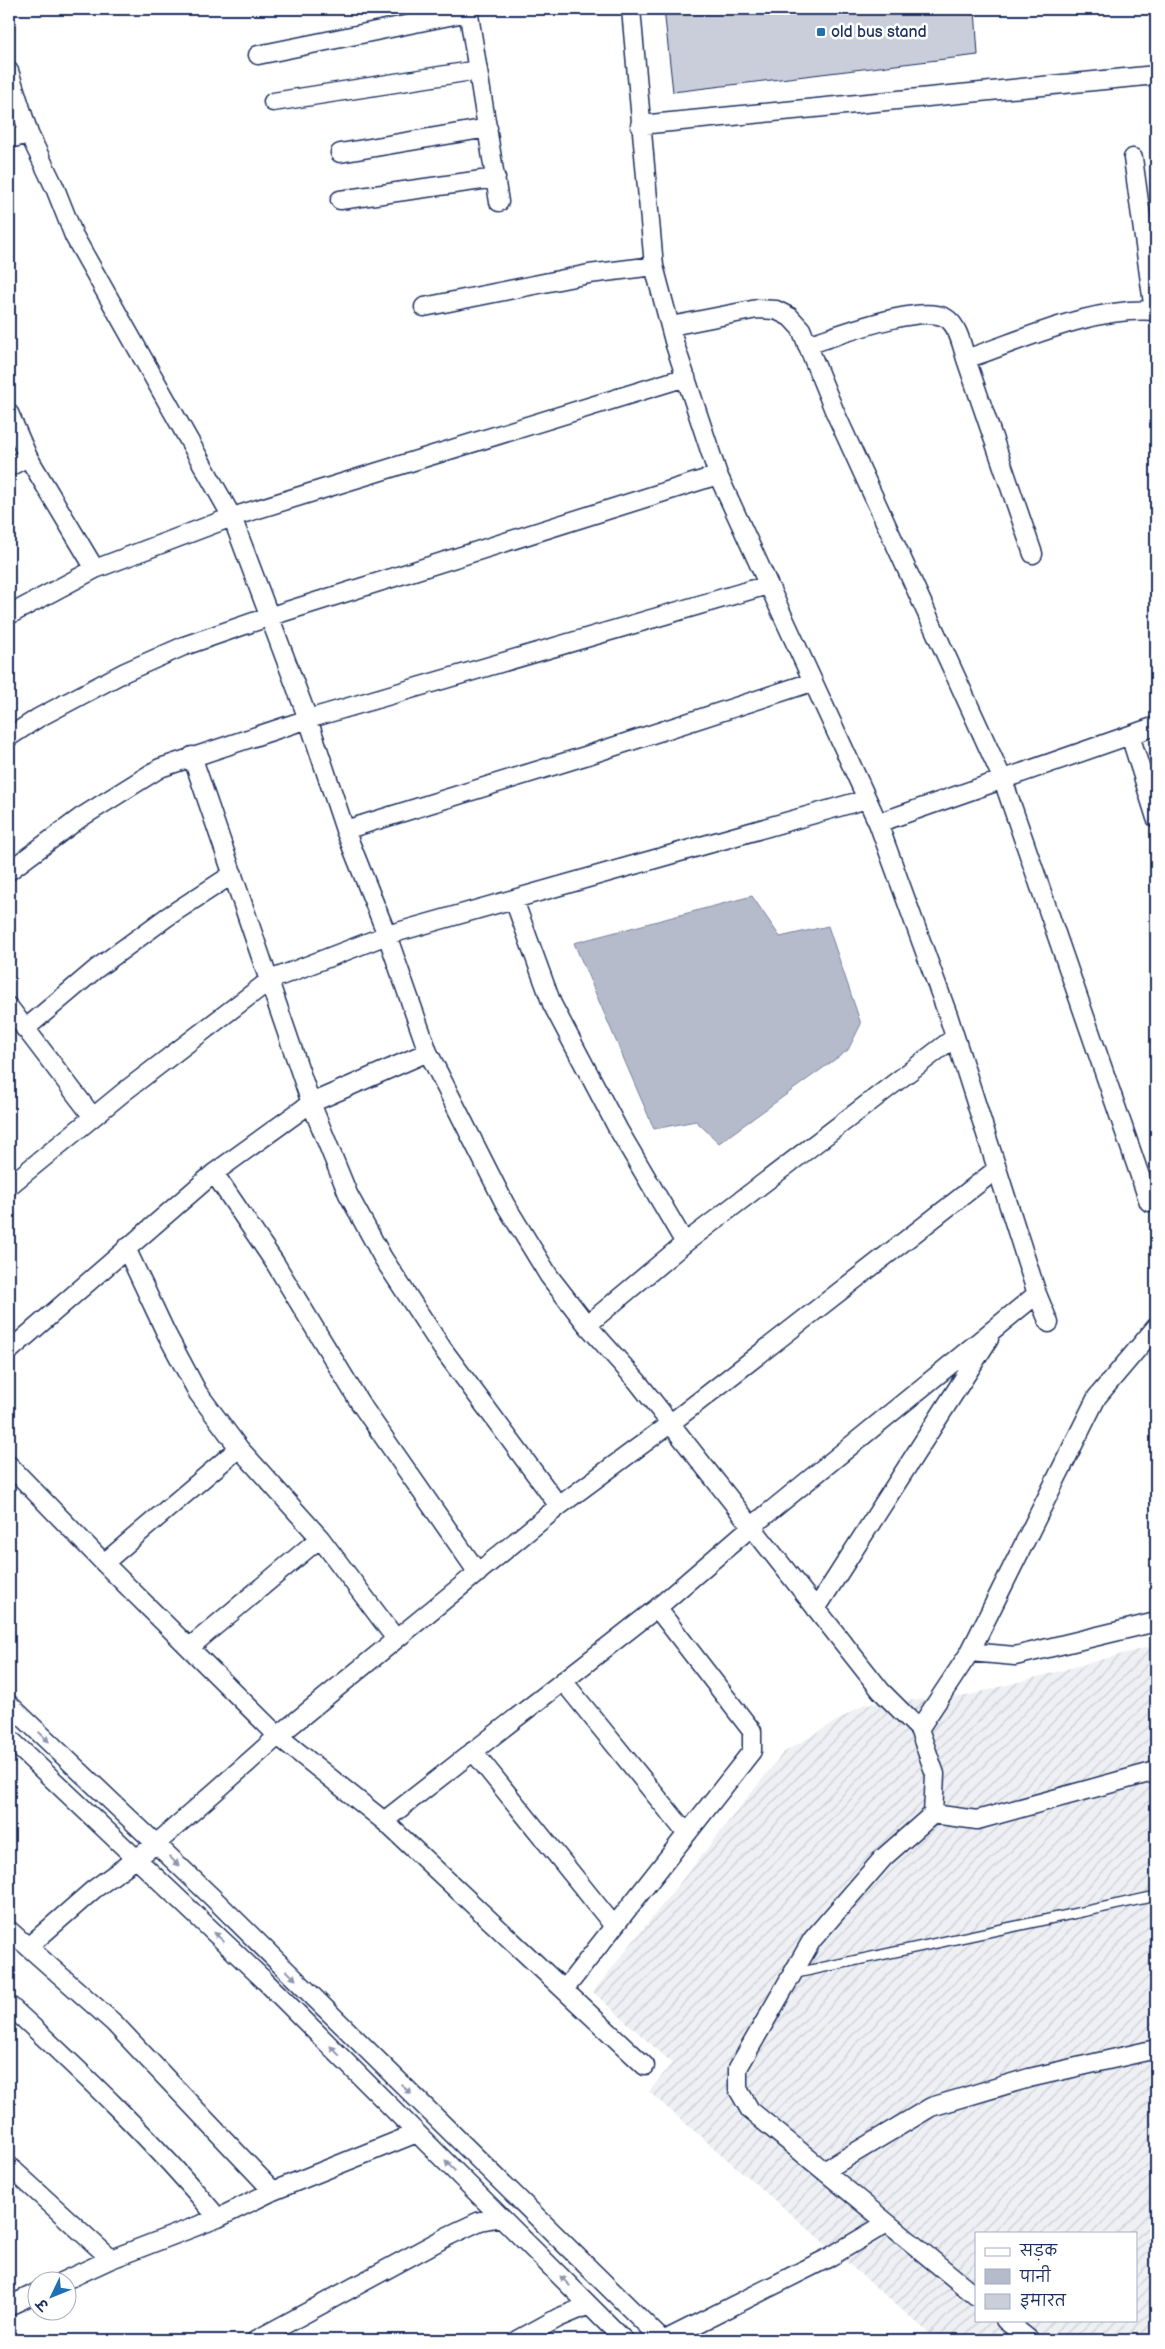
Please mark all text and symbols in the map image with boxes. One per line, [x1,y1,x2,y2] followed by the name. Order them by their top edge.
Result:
[831,23,927,42] place label: old bus stand
[815,26,827,38] marker: old bus stand
[38,1731,50,1743] one-way arrow
[168,1855,180,1867] one-way arrow
[213,1931,225,1943] one-way arrow
[284,1969,296,1981] one-way arrow
[329,2045,341,2057] one-way arrow
[400,2083,412,2095] one-way arrow
[444,2160,456,2172] one-way arrow
[975,2232,1138,2322] legend
[1019,2242,1058,2261] text: सड़क
[1019,2265,1052,2287] text: पानी
[28,2272,78,2322] north arrow
[559,2275,571,2287] one-way arrow
[1020,2292,1067,2311] text: इमारत
[32,2294,54,2315] text: उ

